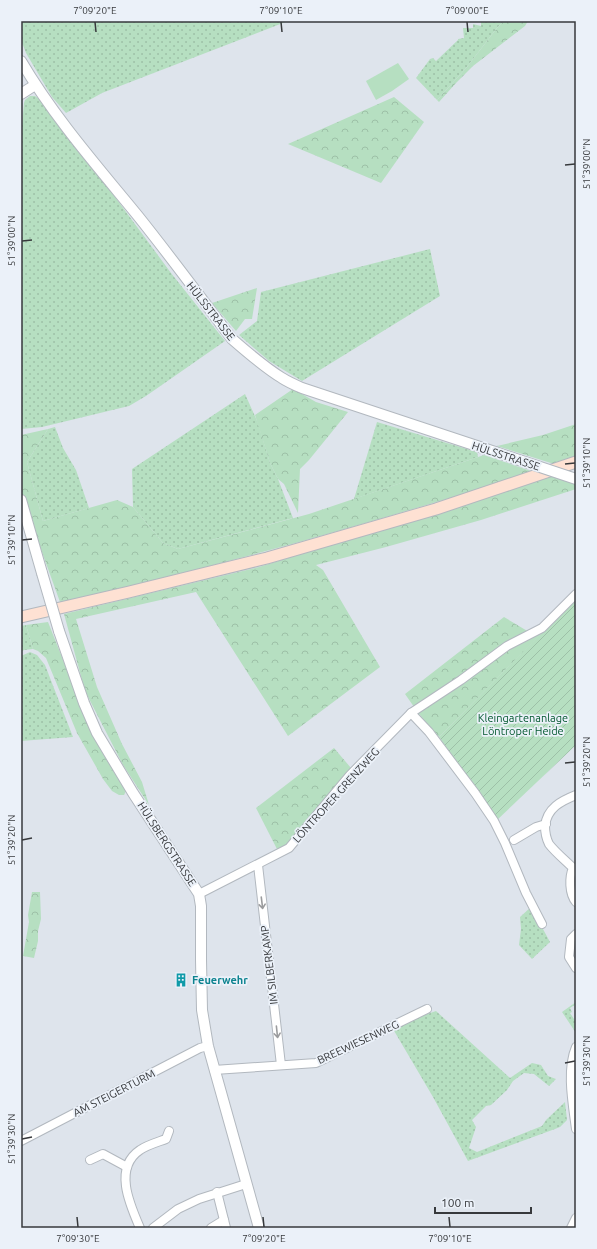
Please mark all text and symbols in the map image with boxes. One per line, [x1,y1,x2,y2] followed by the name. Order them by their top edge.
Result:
[73,5,117,16] text: 7°09'20"E
[259,5,303,16] text: 7°09'10"E
[445,5,489,16] text: 7°09'00"E
[581,139,592,189] text: 51°39'00"N
[6,216,17,266] text: 51°39'00"N
[184,279,238,343] street label: HÜLSSTRASSE
[581,438,592,488] text: 51°39'10"N
[470,439,542,473] street label: HÜLSSTRASSE
[6,515,17,565] text: 51°39'10"N
[478,712,568,737] park label: Kleingartenanlage Löntroper Heide
[581,737,592,787] text: 51°39'20"N
[290,745,382,845] street label: LÖNTROPER GRENZWEG
[135,800,199,888] street label: HÜLSBERGSTRASSE
[6,815,17,865] text: 51°39'20"N
[258,896,266,909] one-way arrow
[258,924,280,1005] street label: IM SILBERKAMP
[173,972,189,988] building icon: Feuerwehr
[192,974,248,986] place label: Feuerwehr
[315,1018,401,1066] street label: BREEWIESENWEG
[273,1025,281,1038] one-way arrow
[581,1036,592,1086] text: 51°39'30"N
[71,1067,157,1119] street label: AM STEIGERTURM
[6,1114,17,1164] text: 51°39'30"N
[435,1189,531,1215] scale bar
[441,1196,474,1209] text: 100 m
[56,1233,100,1244] text: 7°09'30"E
[242,1233,286,1244] text: 7°09'20"E
[428,1233,472,1244] text: 7°09'10"E

